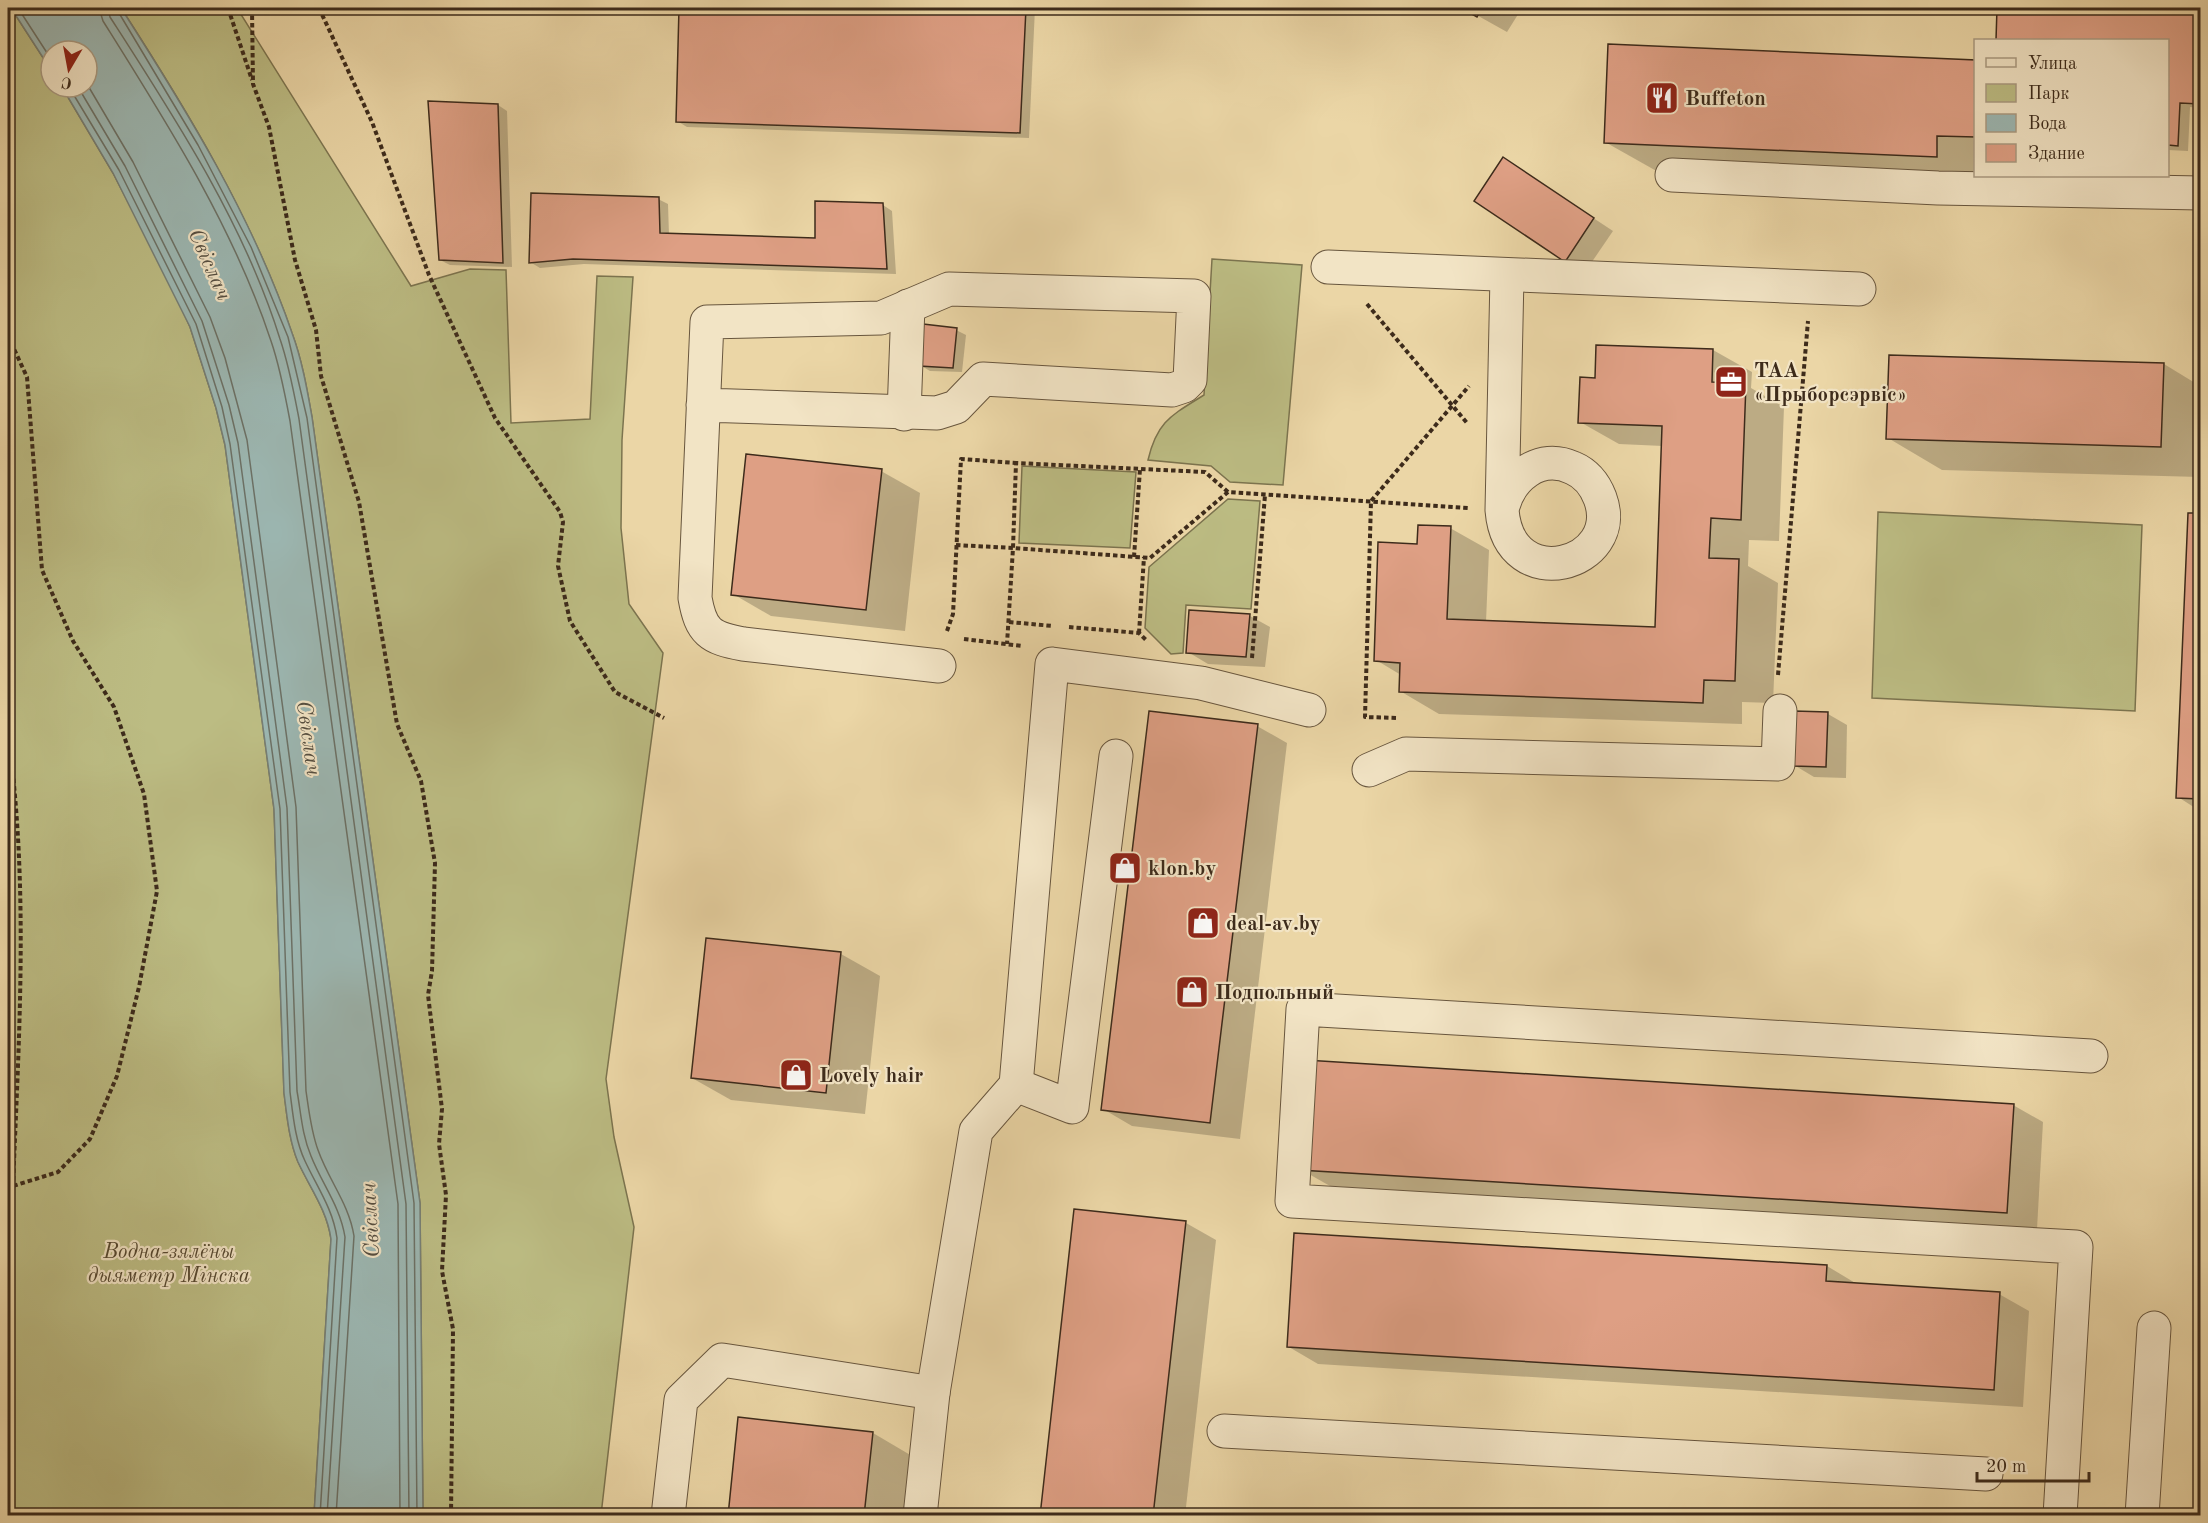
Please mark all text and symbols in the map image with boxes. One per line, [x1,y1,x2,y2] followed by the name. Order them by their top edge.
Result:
[39,39,99,99] north arrow
[1974,39,2169,177] legend
[2028,55,2077,73] text: Улица
[60,73,73,91] text: С
[1644,80,1680,116] restaurant icon: Buffeton
[2028,85,2069,103] text: Парк
[1685,89,1766,110] place label: Buffeton
[2028,115,2067,133] text: Вода
[2028,145,2085,163] text: Здание
[184,226,235,304] water label: Свіслач
[1754,361,1907,406] place label: ТАА «Прыборсэрвіс»
[1713,364,1749,400] office icon: ТАА «Прыборсэрвіс»
[292,699,324,777] water label: Свіслач
[1107,850,1143,886] shop icon: klon.by
[1148,859,1216,880] place label: klon.by
[1185,905,1221,941] shop icon: deal-av.by
[1226,914,1321,935] place label: deal-av.by
[1174,974,1210,1010] shop icon: Подпольный
[1215,983,1334,1004] place label: Подпольный
[778,1057,814,1093] shop icon: Lovely hair
[819,1066,923,1087] place label: Lovely hair
[358,1181,384,1258] water label: Свіслач
[88,1242,250,1287] park label: Водна-зялёны дыяметр Мінска
[1977,1445,2090,1483] scale bar
[1986,1458,2026,1476] text: 20 m

